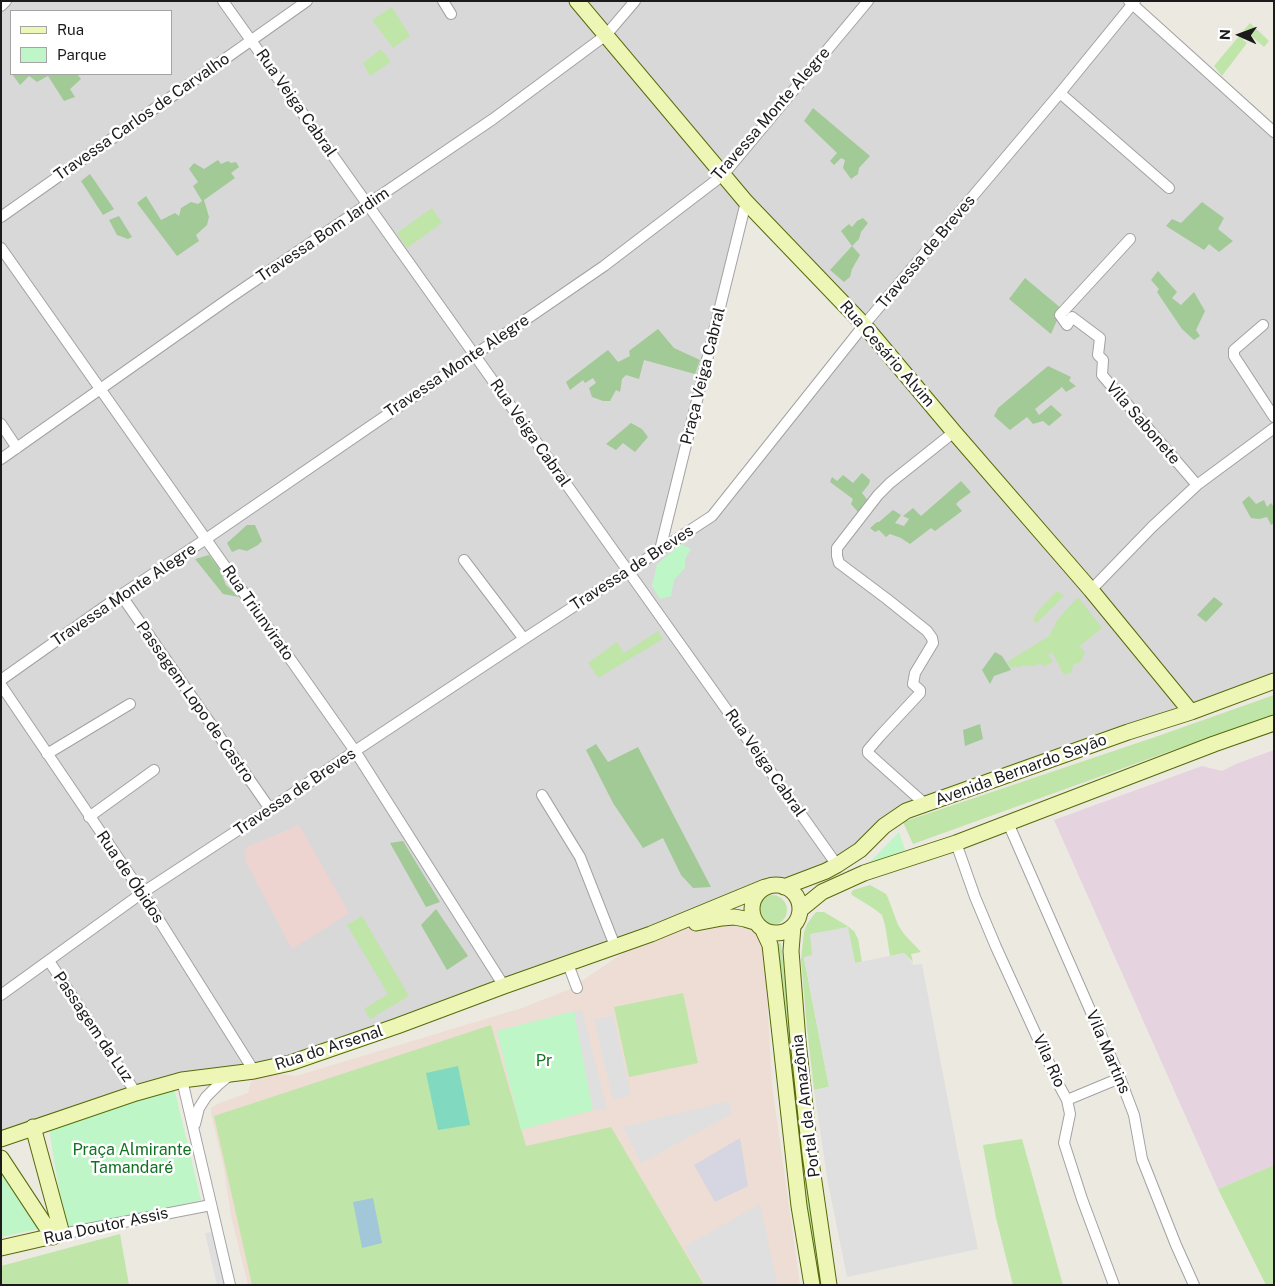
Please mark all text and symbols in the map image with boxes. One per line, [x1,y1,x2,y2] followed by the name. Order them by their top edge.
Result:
[10,10,172,75] legend
[1215,10,1265,60] north arrow
[57,21,84,38] text: Rua
[1217,29,1233,40] text: N
[708,43,834,185] street label: Travessa Monte Alegre
[252,45,340,161] street label: Rua Veiga Cabral
[57,46,107,63] text: Parque
[51,49,233,185] street label: Travessa Carlos de Carvalho
[253,184,393,286] street label: Travessa Bom Jardim
[873,191,979,313] street label: Travessa de Breves
[836,297,938,411] street label: Rua Cesário Alvim
[677,305,729,447] street label: Praça Veiga Cabral
[381,310,533,422] street label: Travessa Monte Alegre
[486,375,574,491] street label: Rua Veiga Cabral
[1102,378,1184,468] street label: Vila Sabonete
[567,521,697,615] street label: Travessa de Breves
[48,539,200,651] street label: Travessa Monte Alegre
[218,562,298,664] street label: Rua Triunvirato
[132,618,258,786] street label: Passagem Lopo de Castro
[721,705,809,821] street label: Rua Veiga Cabral
[933,730,1109,810] street label: Avenida Bernardo Sayão
[231,744,359,840] street label: Travessa de Breves
[92,827,168,927] street label: Rua de Óbidos
[49,968,137,1086] street label: Passagem da Luz
[1082,1007,1134,1097] street label: Vila Martins
[272,1021,386,1075] street label: Rua do Arsenal
[1029,1031,1069,1091] street label: Vila Rio
[788,1033,824,1179] street label: Portal da Amazônia
[536,1051,552,1071] park label: Pr
[72,1140,192,1178] park label: Praça Almirante Tamandaré
[42,1203,170,1249] street label: Rua Doutor Assis

